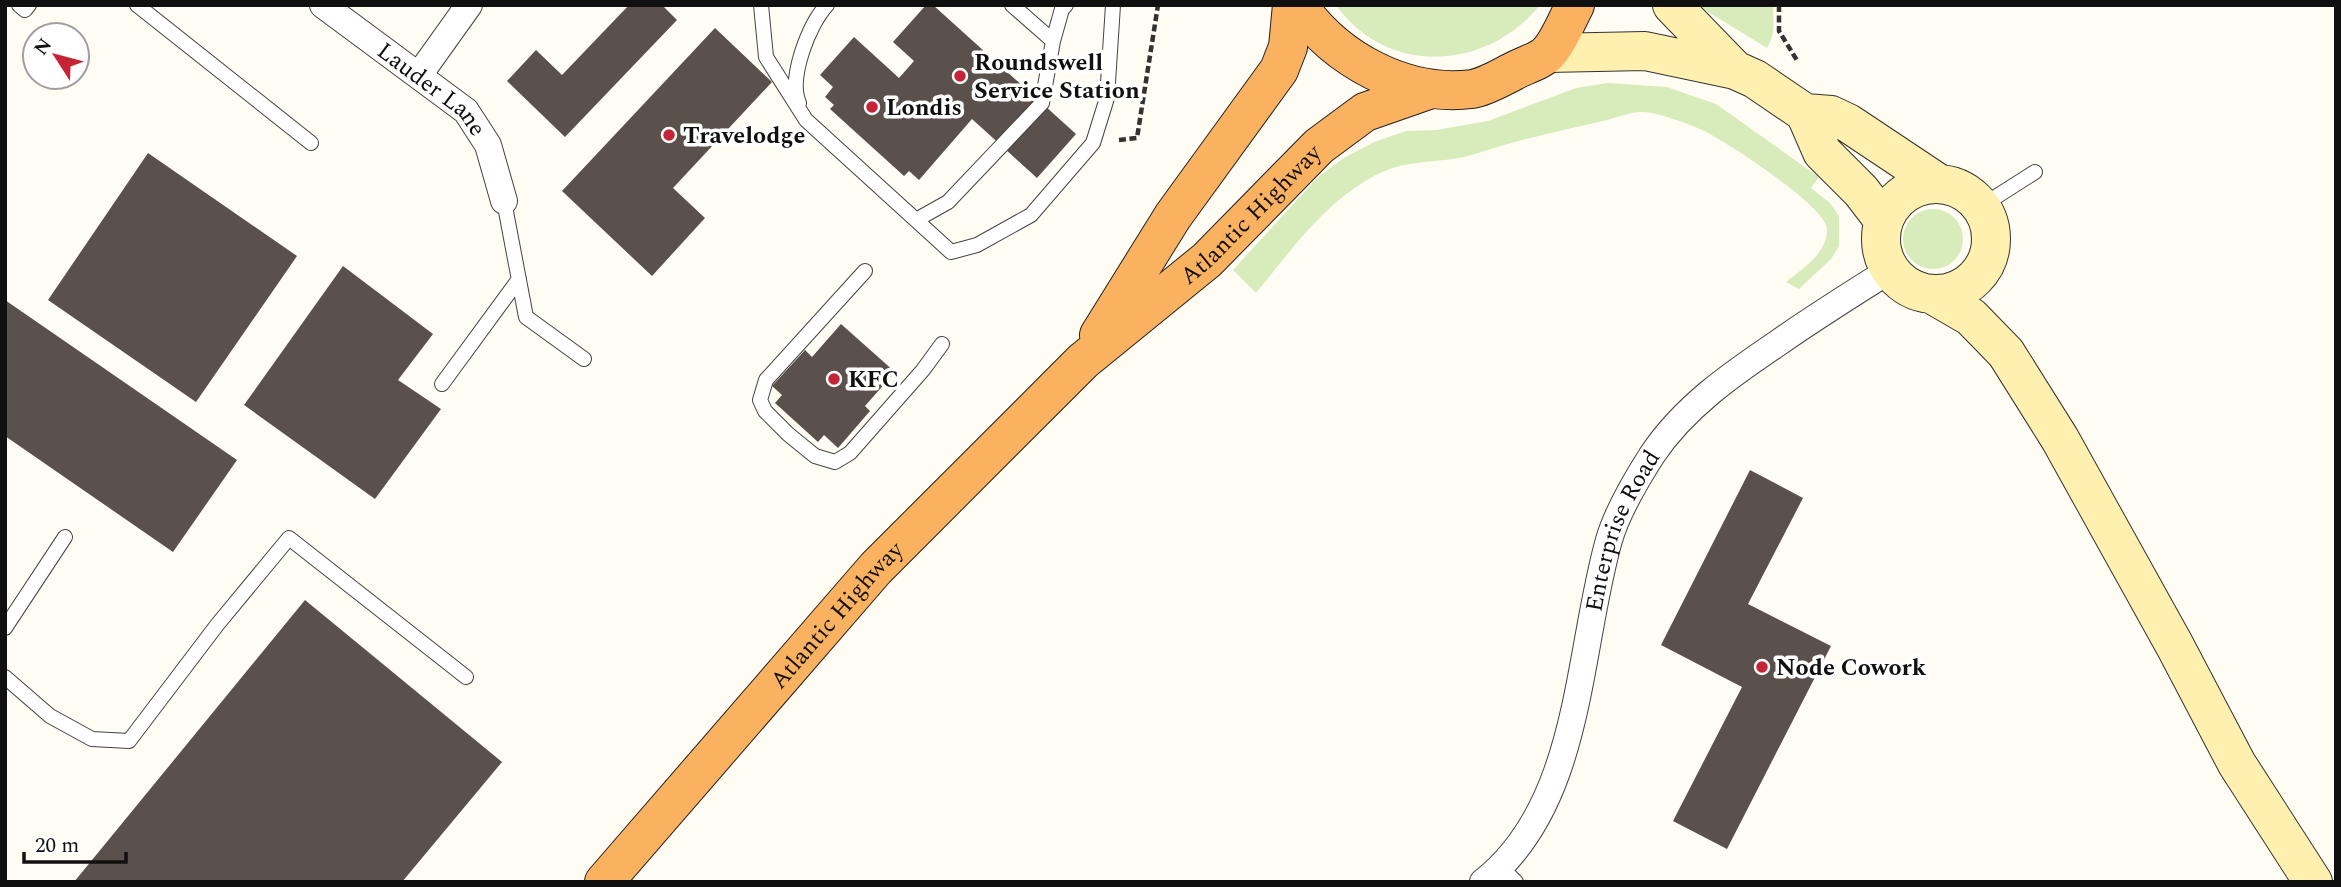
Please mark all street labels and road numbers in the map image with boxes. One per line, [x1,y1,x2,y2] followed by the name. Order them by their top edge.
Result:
[369,34,495,144] street label: Lauder Lane
[1173,136,1331,294] street label: Atlantic Highway
[1576,443,1670,615] street label: Enterprise Road
[762,532,913,698] street label: Atlantic Highway

